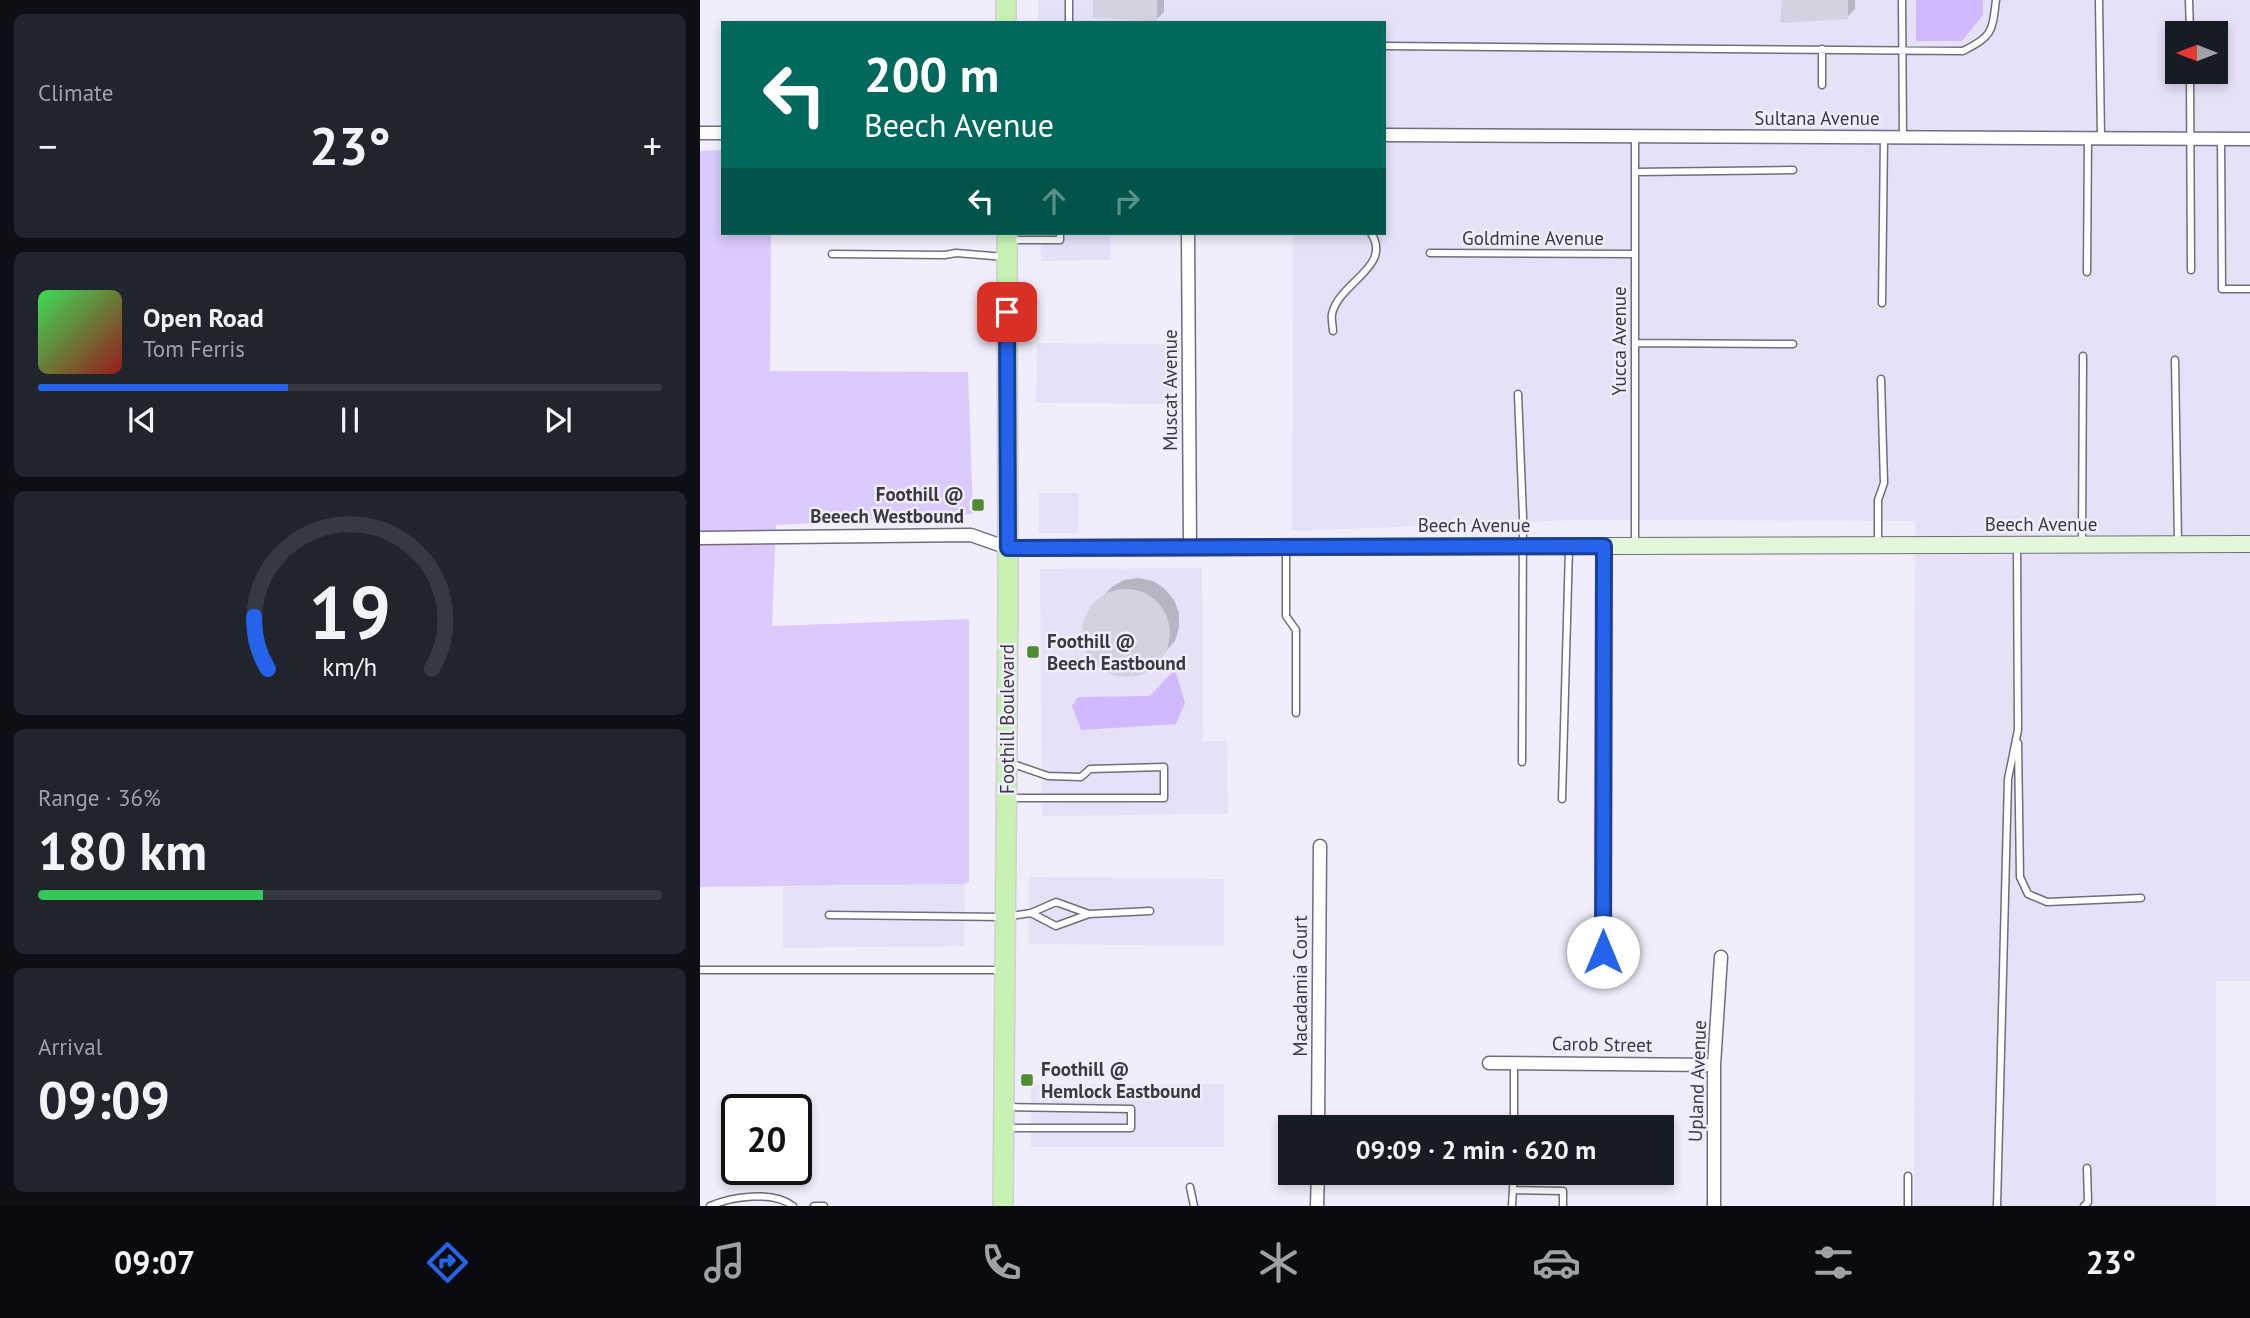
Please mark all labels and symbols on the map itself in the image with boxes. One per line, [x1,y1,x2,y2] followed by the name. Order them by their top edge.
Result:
[2165,21,2228,84] north arrow
[1754,106,1880,130] street label: Sultana Avenue
[1462,226,1604,250] street label: Goldmine Avenue
[977,282,1037,342] pin
[1607,286,1631,396] street label: Yucca Avenue
[1158,329,1182,451] street label: Muscat Avenue
[810,482,964,528] place label: Foothill @ Beeech Westbound
[970,497,986,513] marker: Foothill @ Beeech Westbound
[1985,512,2097,536] street label: Beech Avenue
[1418,513,1530,537] street label: Beech Avenue
[1047,629,1186,675] place label: Foothill @ Beech Eastbound
[995,644,1019,794] street label: Foothill Boulevard
[1025,644,1041,660] marker: Foothill @ Beech Eastbound
[1288,915,1312,1057] street label: Macadamia Court
[1566,915,1640,989] position arrow
[1683,1020,1711,1142] street label: Upland Avenue
[1552,1031,1653,1057] street label: Carob Street
[1041,1057,1201,1103] place label: Foothill @ Hemlock Eastbound
[1019,1072,1035,1088] marker: Foothill @ Hemlock Eastbound
[721,1094,812,1185] speed limit sign: 20

